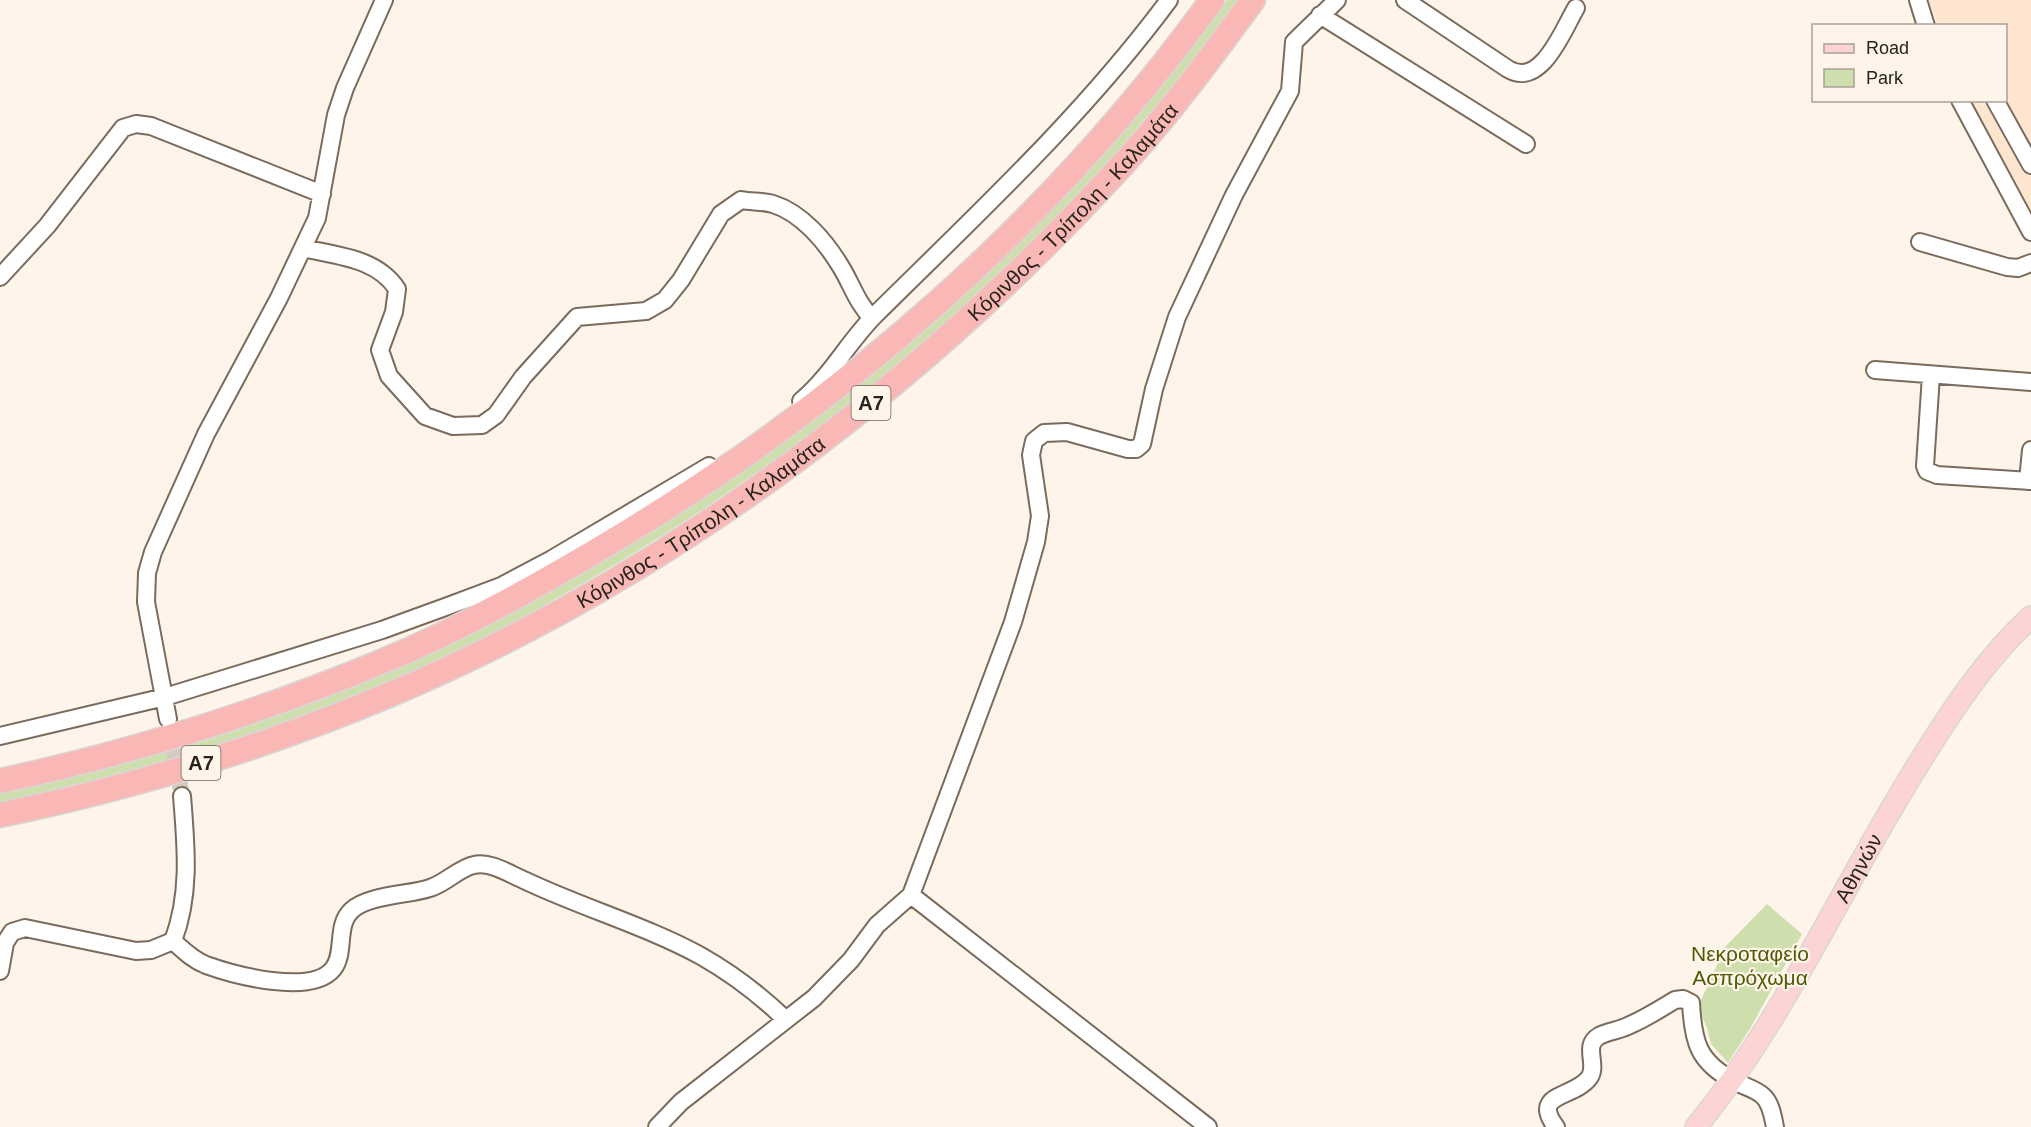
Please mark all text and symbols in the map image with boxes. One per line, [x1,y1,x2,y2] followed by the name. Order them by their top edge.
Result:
[1812,24,2007,102] legend
[1866,38,1909,58] text: Road
[1866,68,1904,88] text: Park
[963,99,1182,325] street label: Κόρινθος - Τρίπολη - Καλαμάτα
[852,386,890,420] road number: Α7
[572,431,829,612] street label: Κόρινθος - Τρίπολη - Καλαμάτα
[182,746,220,780] road number: Α7
[1830,829,1886,906] street label: Αθηνών
[1691,942,1809,989] park label: Νεκροταφείο Ασπρόχωμα

